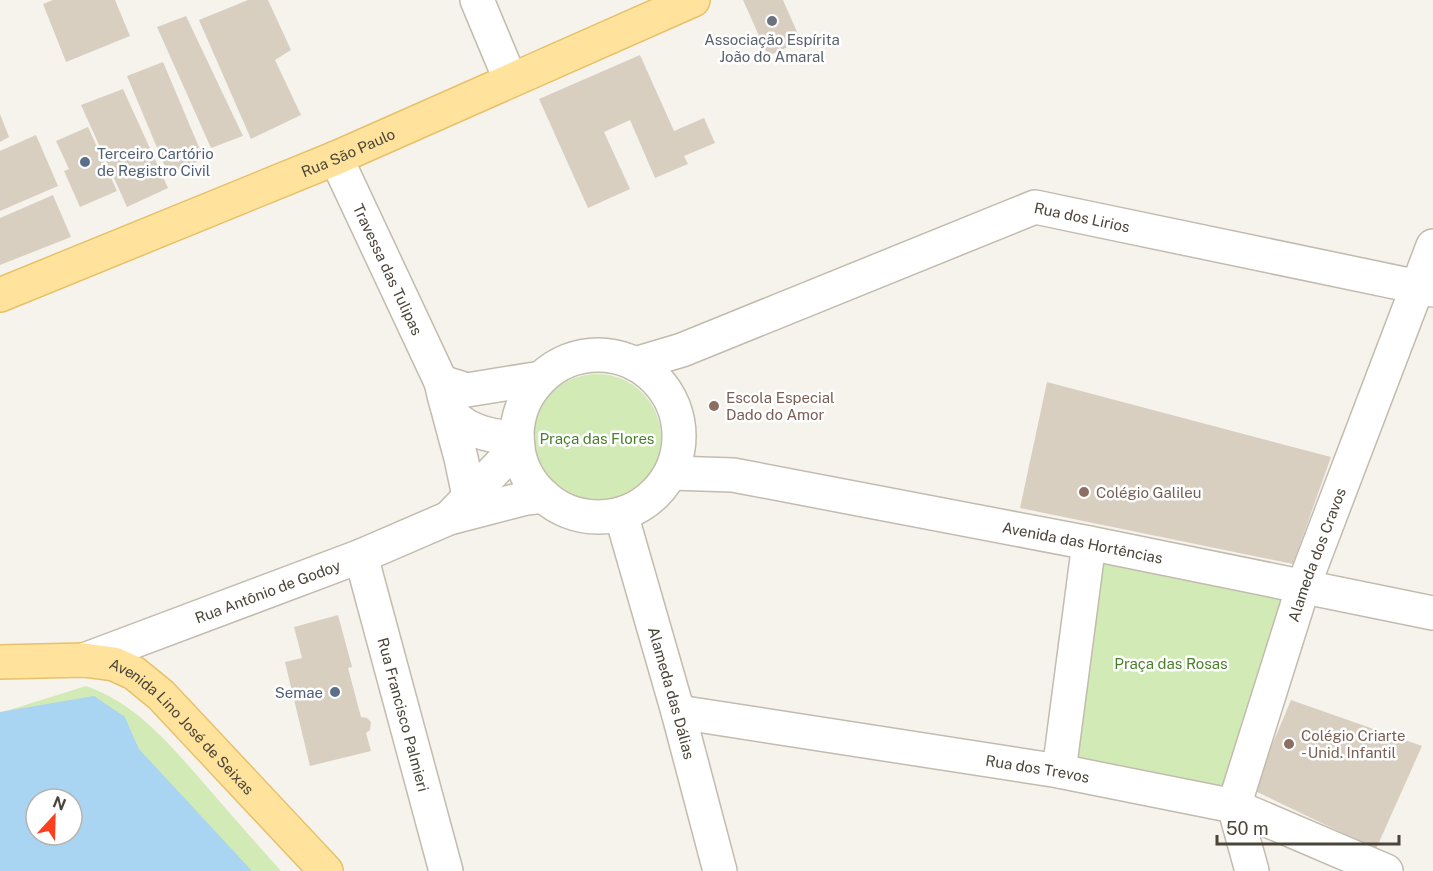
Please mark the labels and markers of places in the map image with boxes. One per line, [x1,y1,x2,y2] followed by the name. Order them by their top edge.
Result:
[765,14,779,28] marker: Associação Espírita João do Amaral
[704,31,840,65] place label: Associação Espírita João do Amaral
[97,145,214,179] place label: Terceiro Cartório de Registro Civil
[78,155,92,169] marker: Terceiro Cartório de Registro Civil
[726,389,835,423] place label: Escola Especial Dado do Amor
[707,399,721,413] marker: Escola Especial Dado do Amor
[1096,484,1201,501] place label: Colégio Galileu
[1077,485,1091,499] marker: Colégio Galileu
[275,684,323,701] place label: Semae
[328,685,342,699] marker: Semae
[1301,727,1405,761] place label: Colégio Criarte - Unid. Infantil
[1282,737,1296,751] marker: Colégio Criarte - Unid. Infantil

